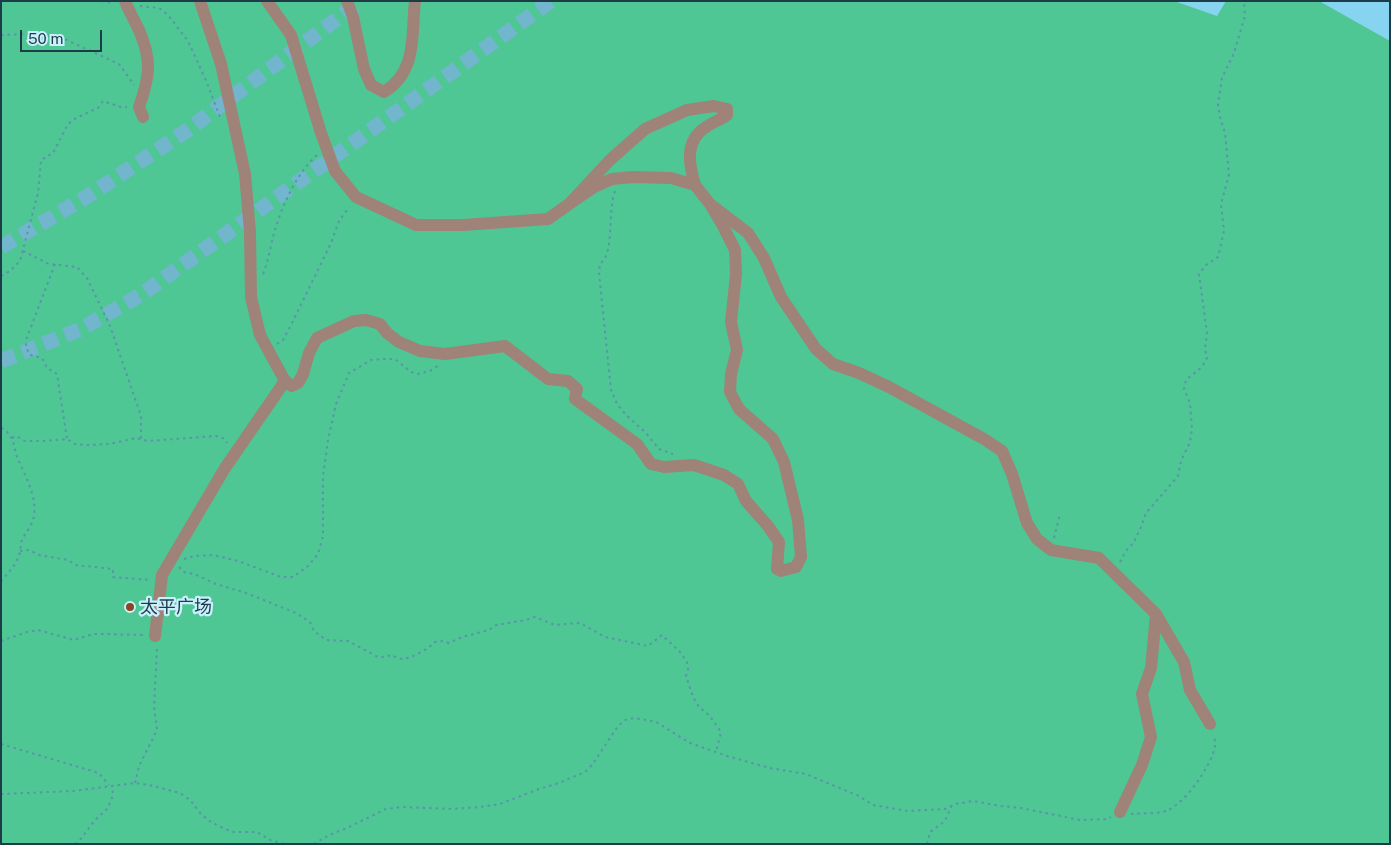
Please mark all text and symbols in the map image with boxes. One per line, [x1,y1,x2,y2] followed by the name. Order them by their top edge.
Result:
[22,20,105,52] scale bar
[28,30,63,47] text: 50 m
[140,596,212,618] place label: 太平广场
[124,601,136,613] marker: 太平广场

